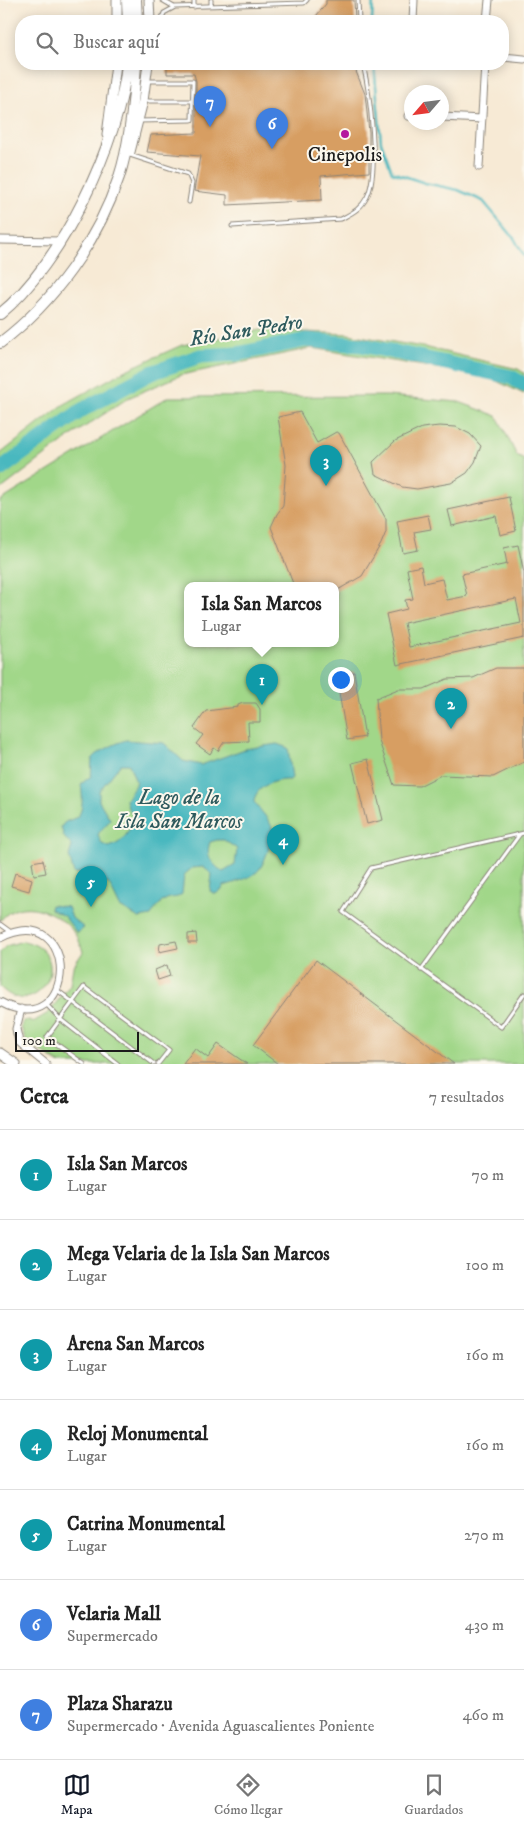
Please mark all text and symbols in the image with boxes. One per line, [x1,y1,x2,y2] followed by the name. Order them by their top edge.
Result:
[15,15,509,70] search box
[33,29,61,57] icon: search
[73,31,159,54] text: Buscar aquí
[404,85,449,130] north arrow
[194,86,226,127] pin: 7
[256,108,288,149] pin: 6
[339,128,351,140] marker: Cinepolis
[308,143,383,168] place label: Cinepolis
[187,309,305,353] water label: Río San Pedro
[310,445,342,486] pin: 3
[184,582,339,647] popup
[201,593,322,616] text: Isla San Marcos
[201,616,241,636] text: Lugar
[246,664,278,705] pin: 1
[328,667,354,693] your location
[435,688,467,729] pin: 2
[114,785,243,835] water label: Lago de la Isla San Marcos
[267,824,299,865] pin: 4
[75,866,107,907] pin: 5
[15,1029,139,1052] scale bar
[22,1032,56,1050] text: 100 m
[20,1084,68,1110] text: Cerca
[429,1087,504,1107] text: 7 resultados
[67,1153,187,1176] text: Isla San Marcos
[33,1165,39,1185] text: 1
[472,1165,504,1185] text: 70 m
[67,1176,107,1196] text: Lugar
[67,1243,330,1266] text: Mega Velaria de la Isla San Marcos
[32,1255,40,1275] text: 2
[466,1255,504,1275] text: 100 m
[67,1266,107,1286] text: Lugar
[67,1333,204,1356] text: Arena San Marcos
[33,1345,39,1365] text: 3
[466,1345,504,1365] text: 160 m
[67,1356,107,1376] text: Lugar
[67,1423,208,1446] text: Reloj Monumental
[31,1435,41,1455] text: 4
[466,1435,504,1455] text: 160 m
[67,1446,107,1466] text: Lugar
[67,1513,225,1536] text: Catrina Monumental
[32,1525,40,1545] text: 5
[464,1525,504,1545] text: 270 m
[67,1536,107,1556] text: Lugar
[67,1603,161,1626] text: Velaria Mall
[32,1615,40,1635] text: 6
[465,1615,504,1635] text: 430 m
[67,1626,158,1646] text: Supermercado
[67,1693,173,1716] text: Plaza Sharazu
[32,1705,40,1725] text: 7
[462,1705,504,1725] text: 460 m
[67,1716,374,1736] text: Supermercado · Avenida Aguascalientes Poniente
[61,1771,93,1819] tab: Mapa
[214,1771,283,1819] tab: Cómo llegar
[404,1771,463,1819] tab: Guardados

